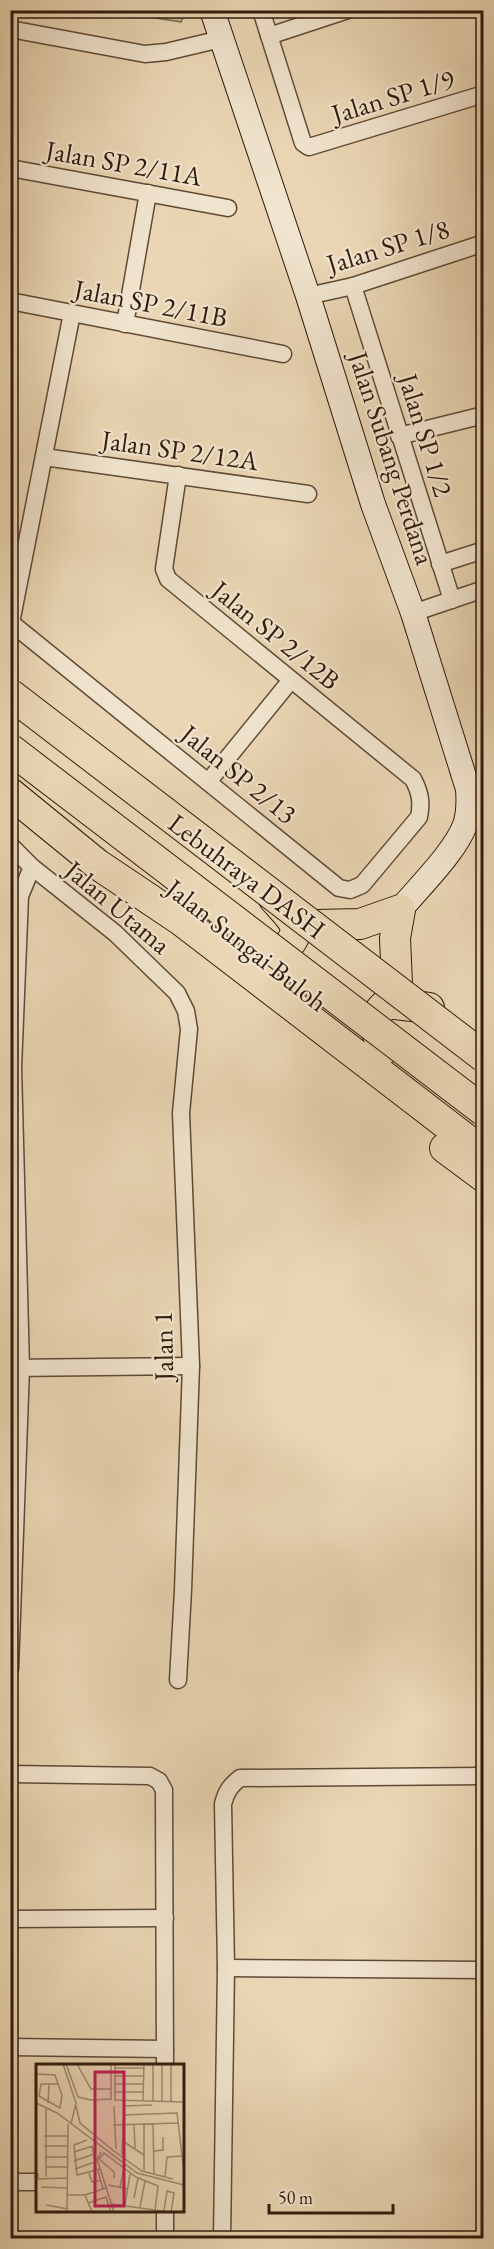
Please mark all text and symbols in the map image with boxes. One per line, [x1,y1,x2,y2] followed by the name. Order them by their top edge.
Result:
[326,61,459,132] street label: Jalan SP 1/9
[41,132,205,194] street label: Jalan SP 2/11A
[321,211,454,282] street label: Jalan SP 1/8
[70,271,231,335] street label: Jalan SP 2/11B
[340,345,443,569] street label: Jalan Subang Perdana
[390,368,461,501] street label: Jalan SP 1/2
[97,421,261,478] street label: Jalan SP 2/12A
[203,571,347,697] street label: Jalan SP 2/12B
[172,715,304,831] street label: Jalan SP 2/13
[161,805,333,947] street label: Lebuhraya DASH
[56,851,178,962] street label: Jalan Utama
[157,870,335,1019] street label: Jalan Sungai Buloh
[145,1311,181,1383] street label: Jalan 1
[36,2064,184,2213] inset map
[269,2177,394,2215] scale bar
[278,2186,313,2209] text: 50 m

